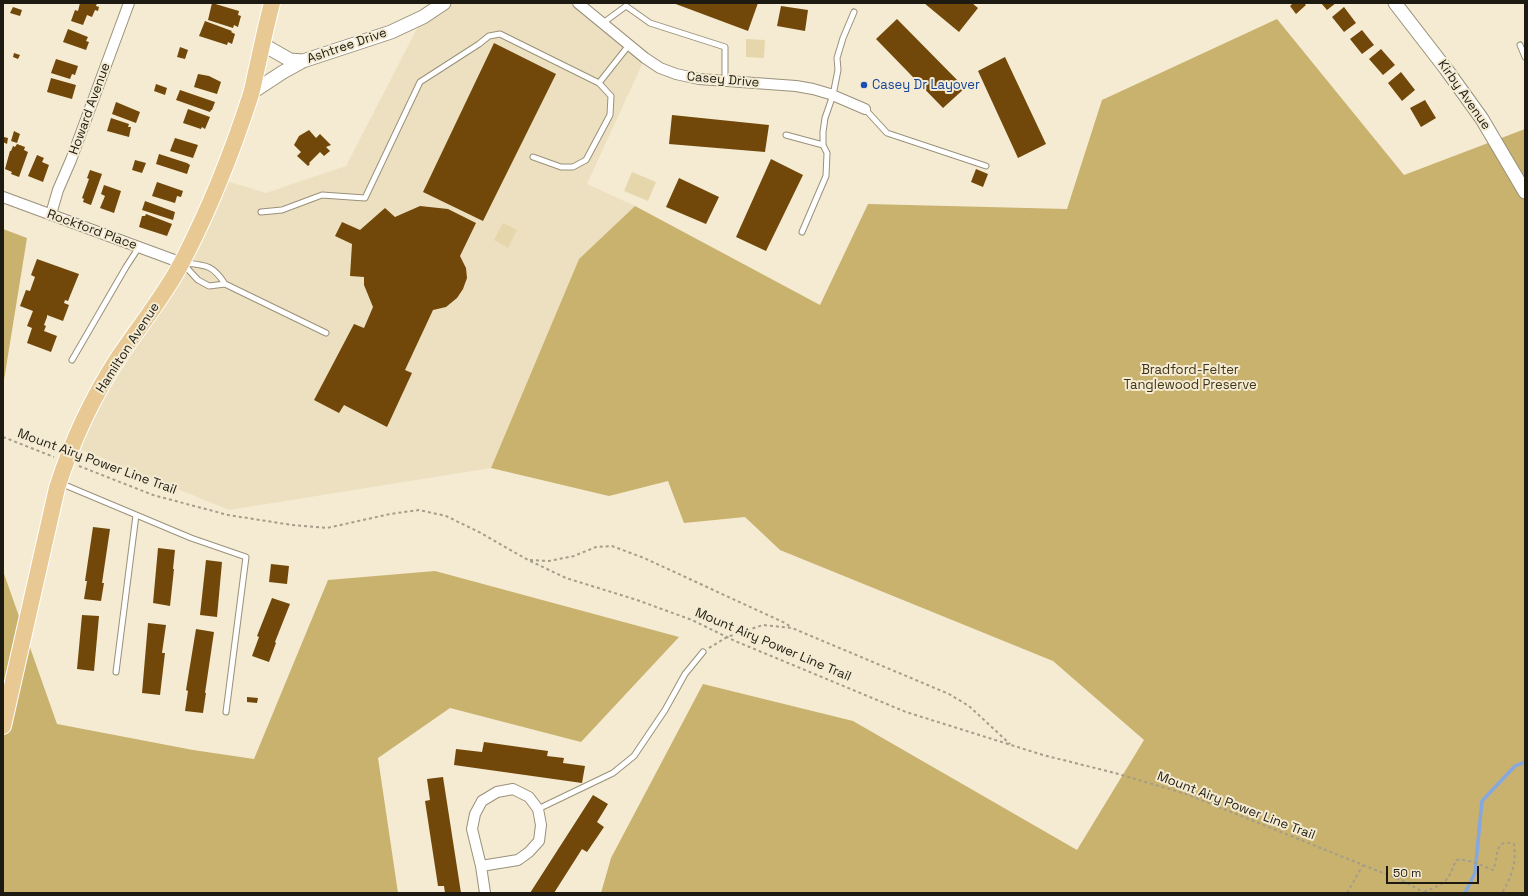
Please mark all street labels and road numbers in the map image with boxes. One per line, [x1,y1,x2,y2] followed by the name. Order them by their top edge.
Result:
[305,25,389,67] street label: Ashtree Drive
[1434,57,1494,133] street label: Kirby Avenue
[66,61,114,157] street label: Howard Avenue
[686,69,760,91] street label: Casey Drive
[45,206,139,254] street label: Rockford Place
[93,300,163,396] street label: Hamilton Avenue
[15,426,179,498] street label: Mount Airy Power Line Trail
[693,605,853,685] street label: Mount Airy Power Line Trail
[1155,769,1317,843] street label: Mount Airy Power Line Trail

